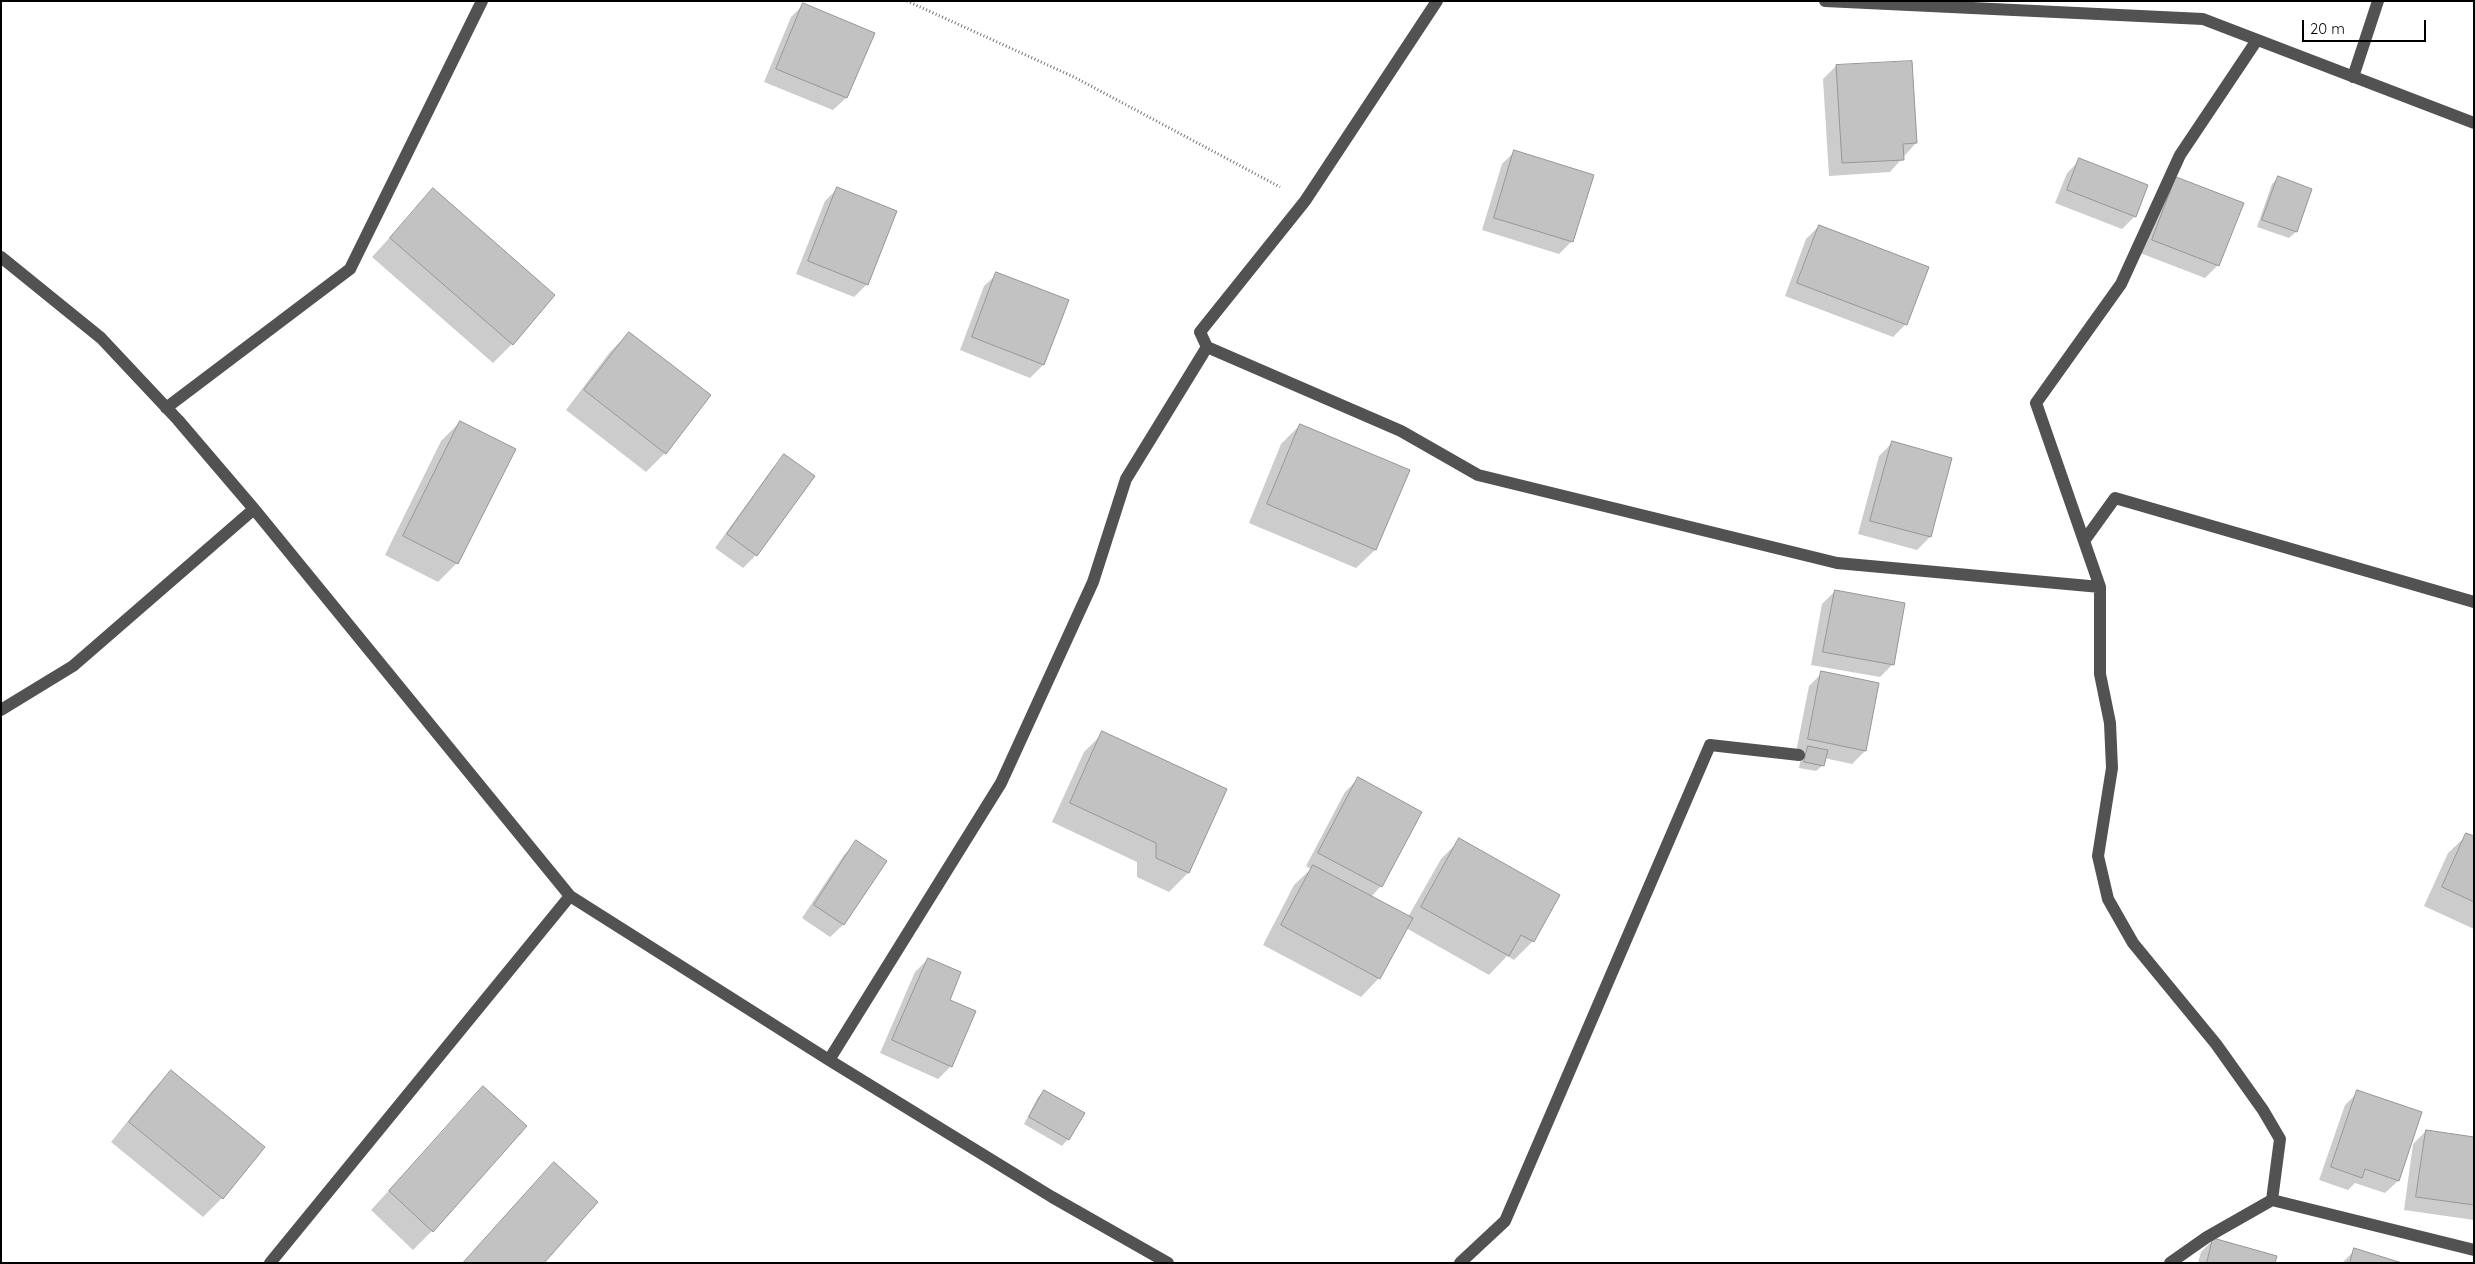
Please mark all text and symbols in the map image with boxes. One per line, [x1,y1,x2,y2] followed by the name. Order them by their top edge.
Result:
[2305,10,2429,42] scale bar
[2310,19,2345,38] text: 20 m

